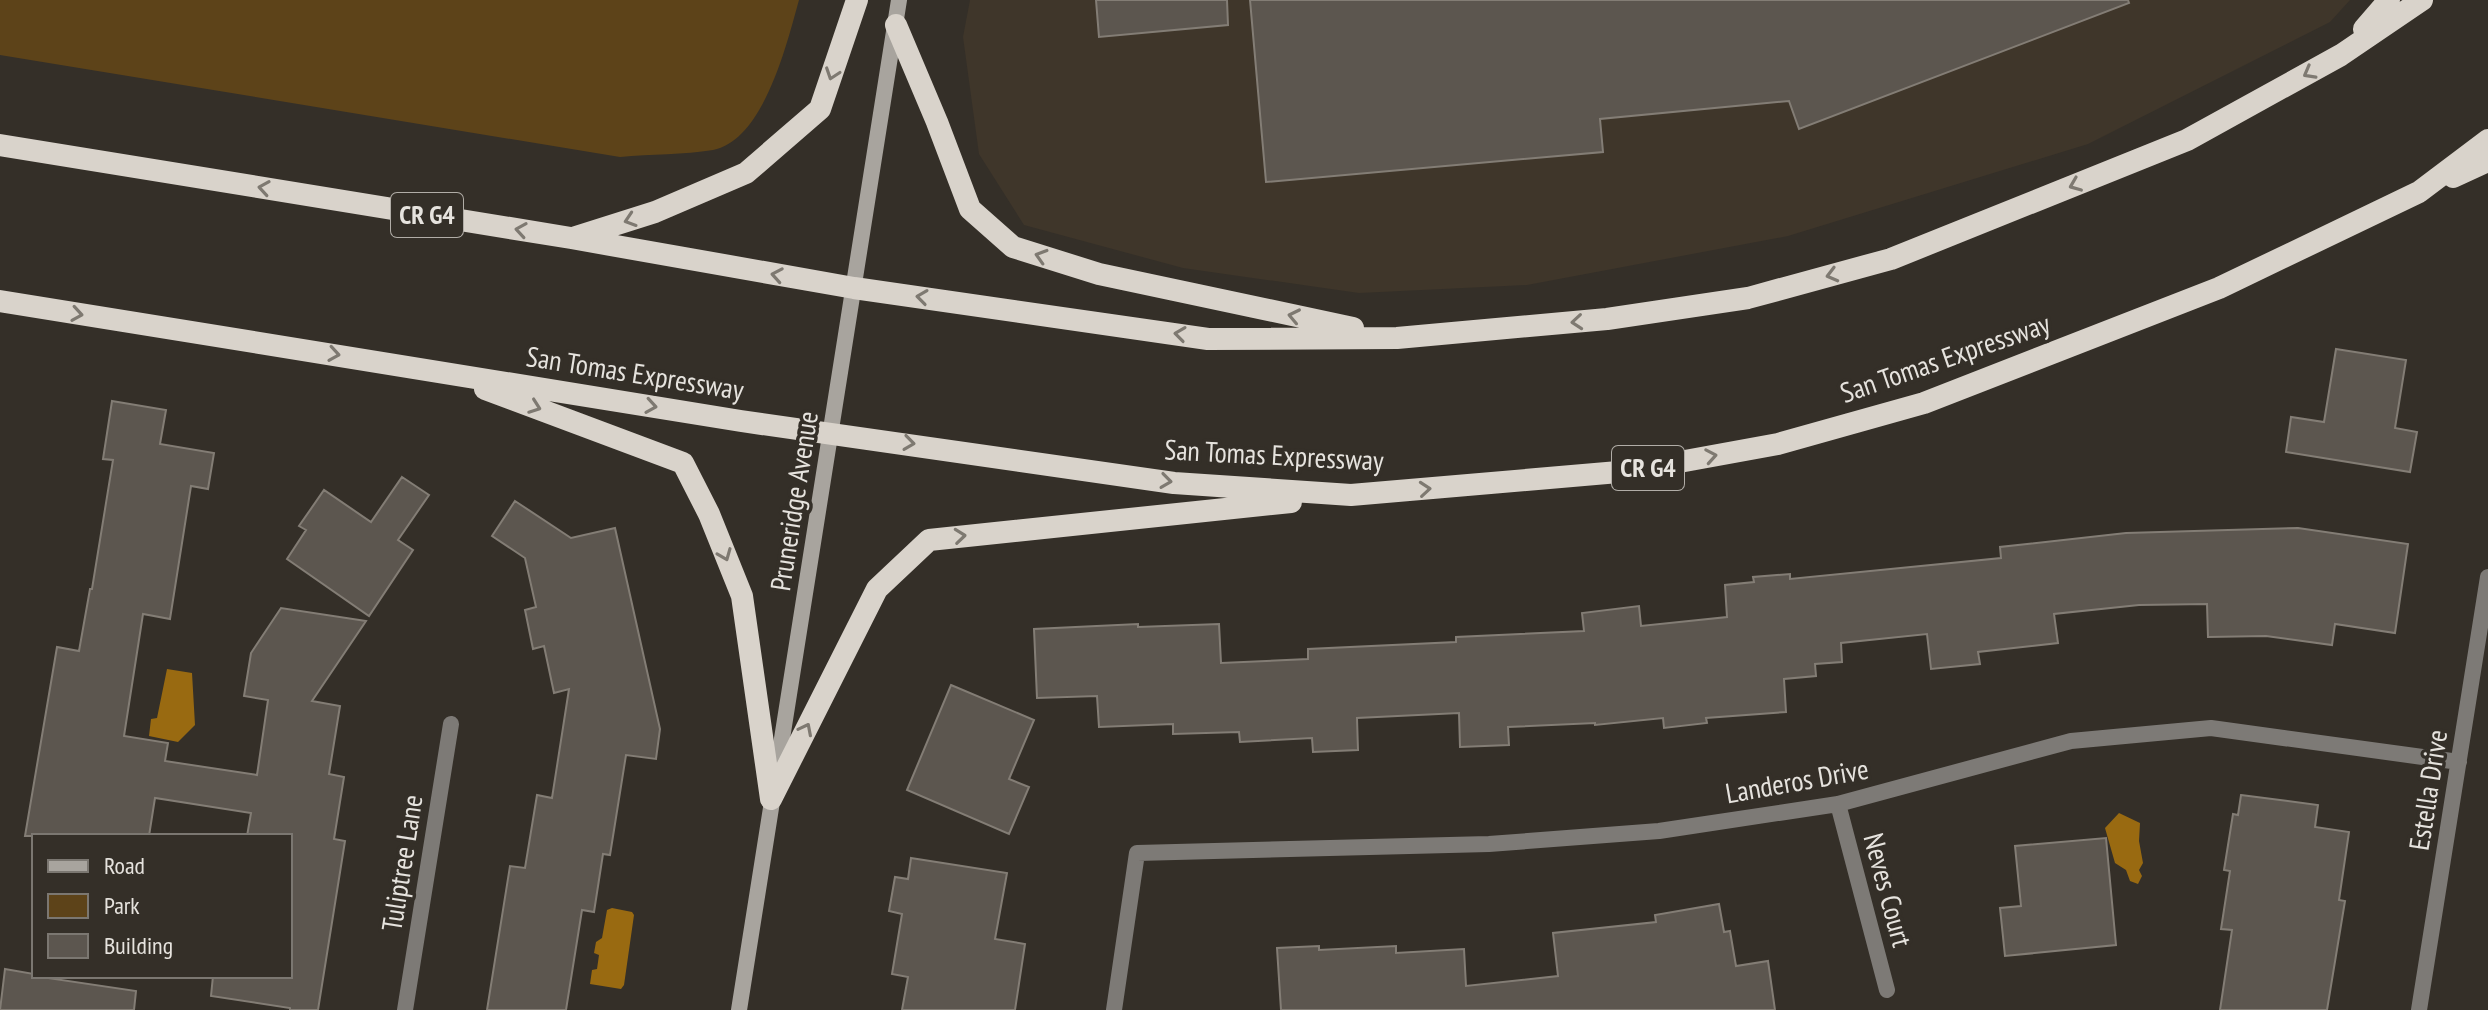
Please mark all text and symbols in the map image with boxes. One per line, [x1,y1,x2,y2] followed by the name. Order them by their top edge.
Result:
[2304,63,2318,79] one-way arrow
[825,66,841,80] one-way arrow
[2069,175,2083,192] one-way arrow
[257,180,271,197] one-way arrow
[391,193,463,237] road number: CR G4
[624,210,638,226] one-way arrow
[514,222,528,239] one-way arrow
[1034,249,1048,265] one-way arrow
[1825,266,1839,283] one-way arrow
[770,267,784,284] one-way arrow
[915,289,929,306] one-way arrow
[70,304,84,321] one-way arrow
[1835,304,2055,411] street label: San Tomas Expressway
[1287,308,1301,325] one-way arrow
[1570,313,1583,330] one-way arrow
[1173,326,1186,343] one-way arrow
[524,337,747,408] street label: San Tomas Expressway
[327,345,341,362] one-way arrow
[644,397,657,414] one-way arrow
[527,398,541,414] one-way arrow
[761,409,826,593] street label: Pruneridge Avenue
[1164,430,1385,479] street label: San Tomas Expressway
[902,434,916,451] one-way arrow
[1612,446,1684,490] road number: CR G4
[1704,449,1718,466] one-way arrow
[1160,473,1173,490] one-way arrow
[1419,481,1432,498] one-way arrow
[954,528,967,545] one-way arrow
[716,547,732,561] one-way arrow
[797,723,812,738] one-way arrow
[2400,727,2455,853] street label: Estella Drive
[1723,750,1871,811] street label: Landeros Drive
[372,792,431,934] street label: Tuliptree Lane
[1856,829,1921,951] street label: Neves Court
[32,834,292,978] legend
[104,850,145,881] text: Road
[104,890,140,921] text: Park
[104,930,173,961] text: Building

